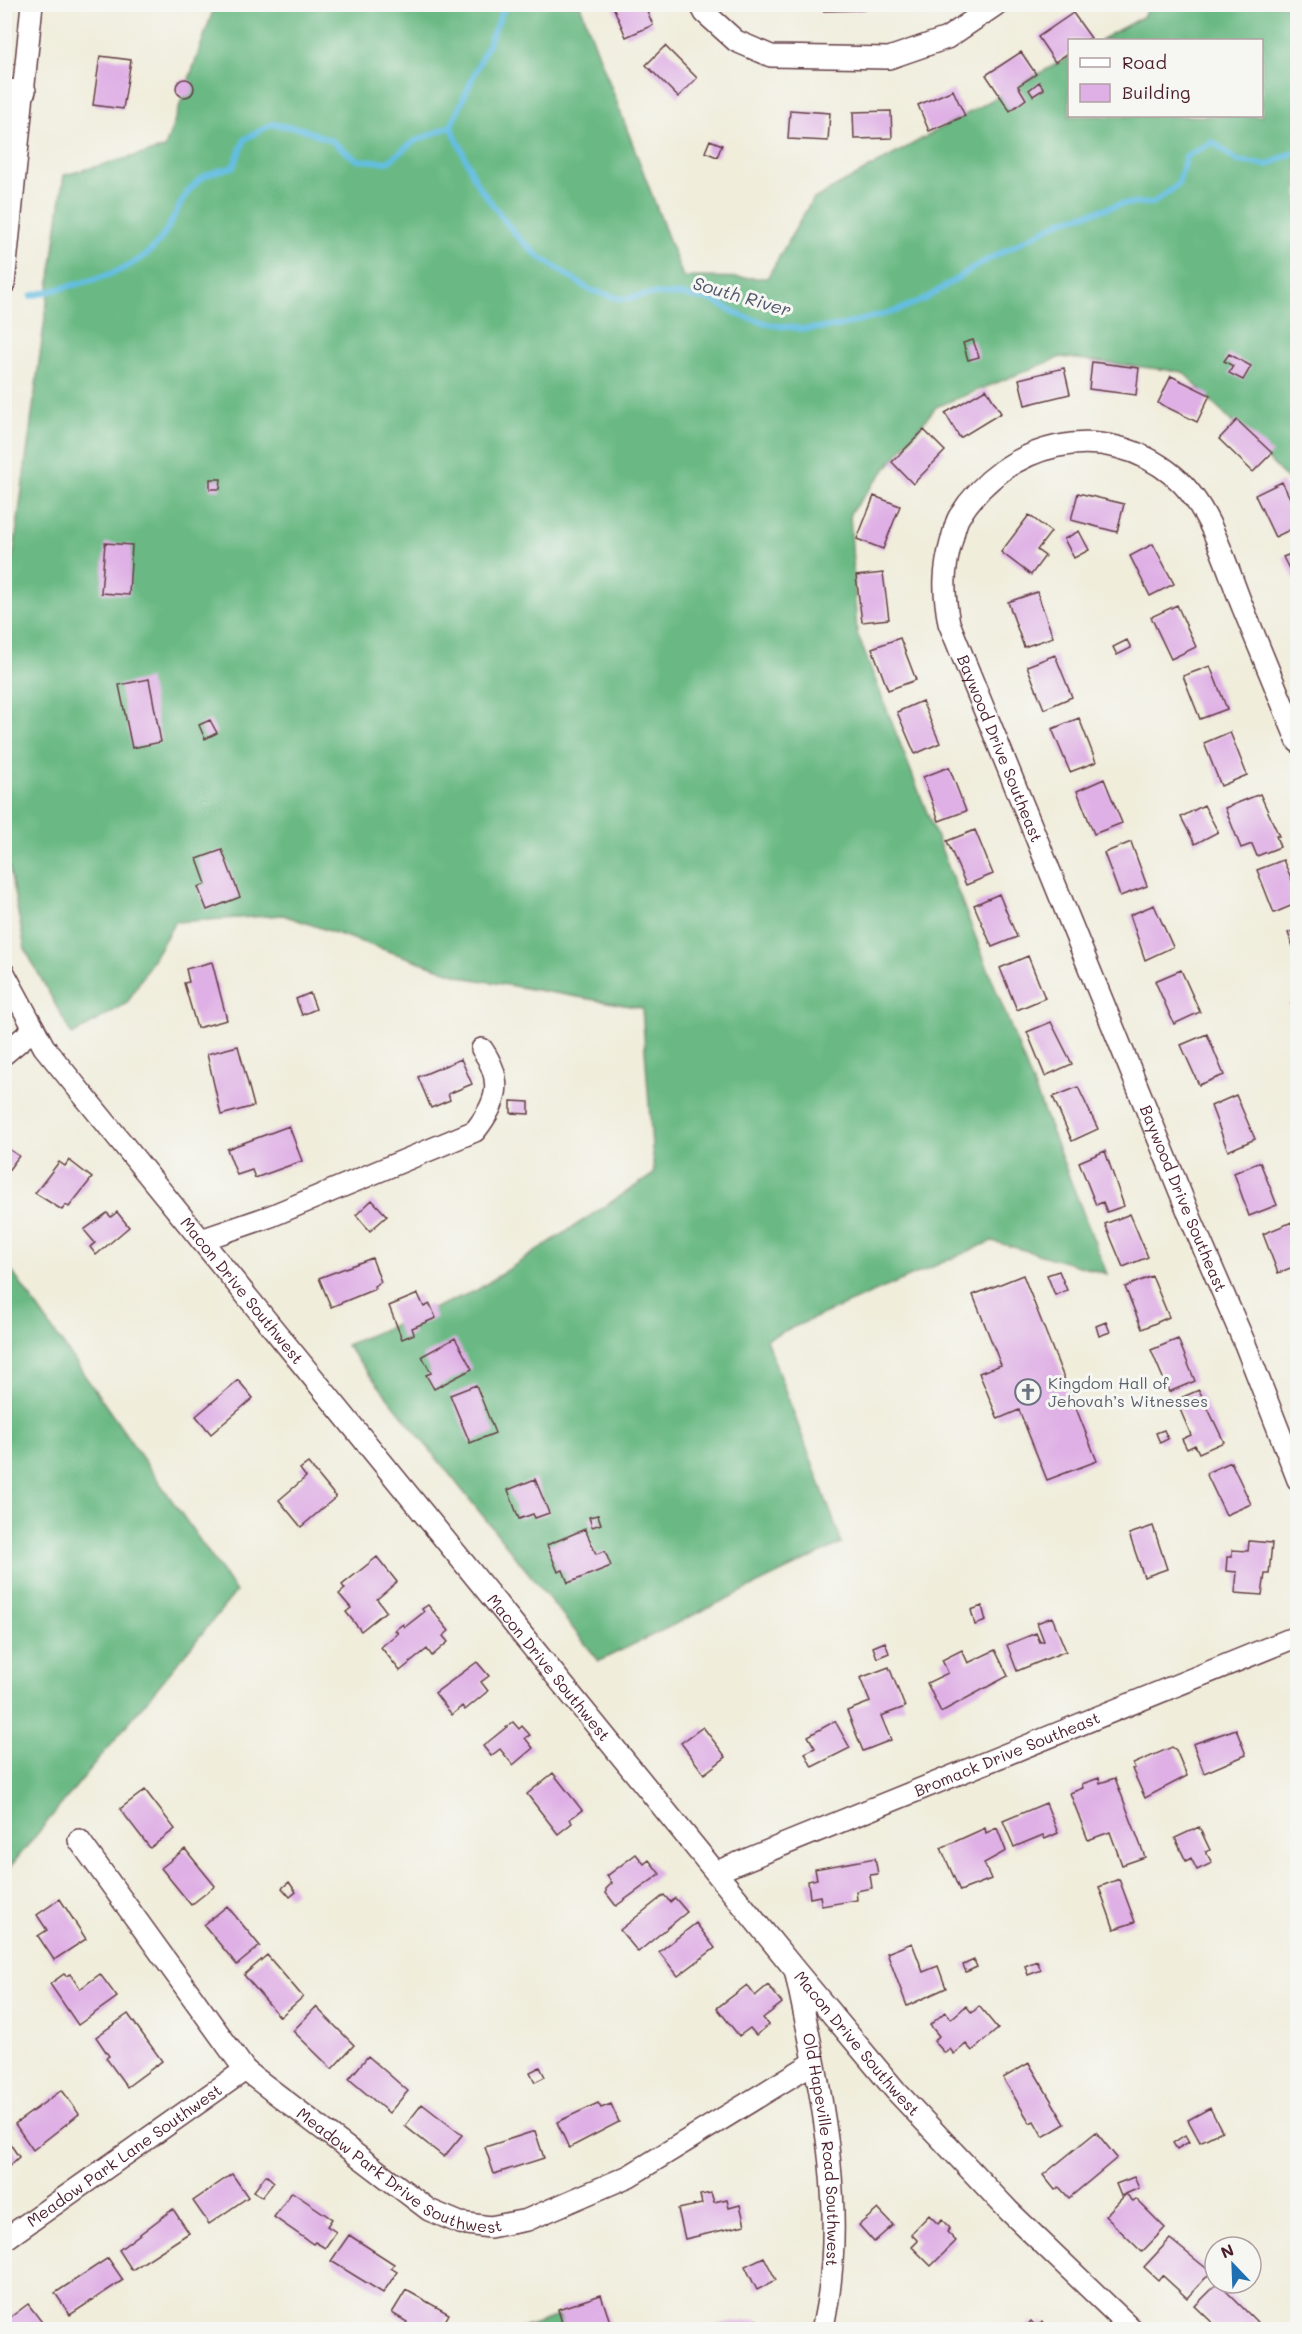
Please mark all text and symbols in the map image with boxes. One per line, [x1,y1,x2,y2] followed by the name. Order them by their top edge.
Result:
[1068,39,1263,117] legend
[1122,50,1167,74] text: Road
[1122,80,1190,104] text: Building
[690,271,794,322] water label: South River
[953,651,1048,845] street label: Baywood Drive Southeast
[1136,1102,1232,1295] street label: Baywood Drive Southeast
[176,1212,309,1368] street label: Macon Drive Southwest
[1048,1372,1208,1411] place label: Kingdom Hall of Jehovah’s Witnesses
[1013,1377,1043,1407] church icon: Kingdom Hall of Jehovah’s Witnesses
[483,1589,615,1745] street label: Macon Drive Southwest
[911,1706,1103,1801] street label: Bromack Drive Southeast
[790,1966,925,2120] street label: Macon Drive Southwest
[799,2031,844,2267] street label: Old Hapeville Road Southwest
[22,2079,226,2231] street label: Meadow Park Lane Southwest
[293,2102,504,2237] street label: Meadow Park Drive Southwest
[1203,2235,1263,2295] north arrow
[1217,2239,1237,2263] text: N

